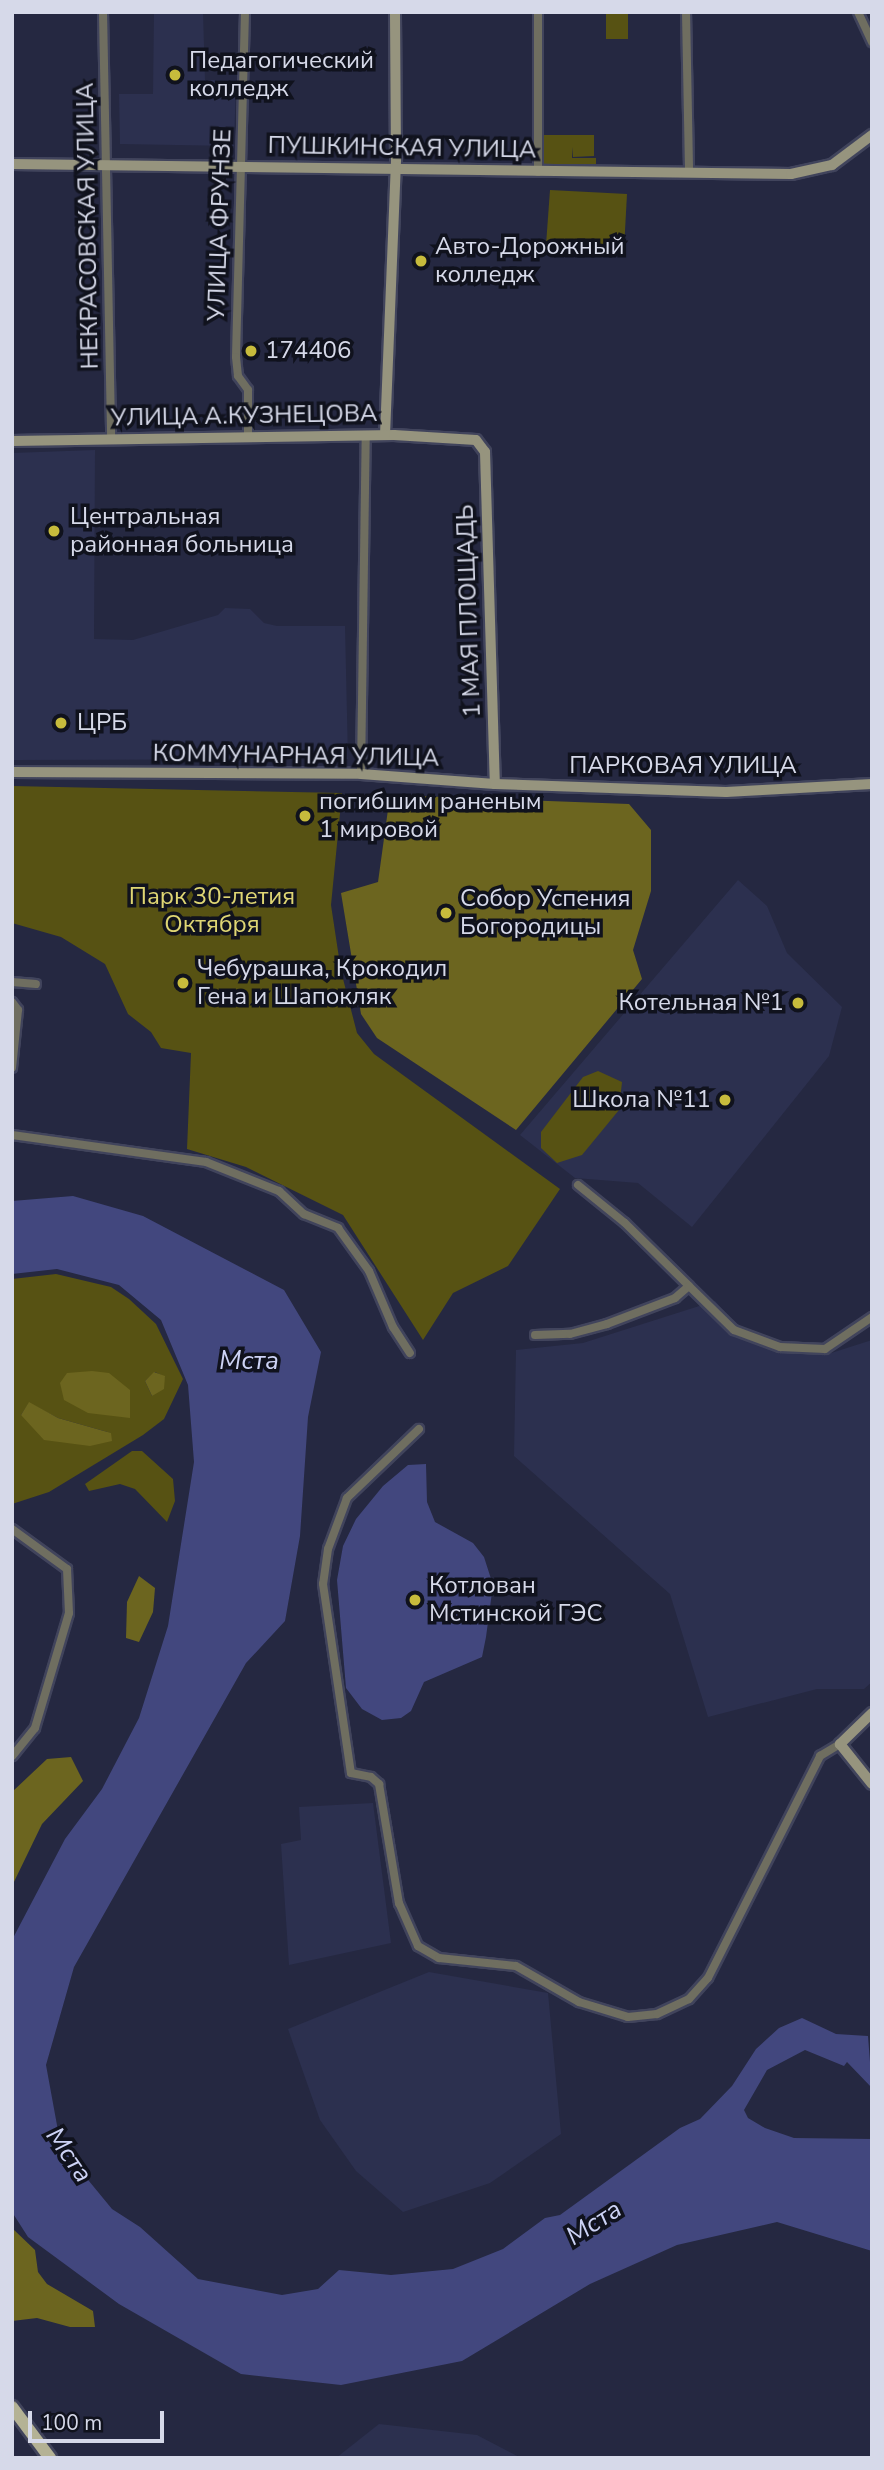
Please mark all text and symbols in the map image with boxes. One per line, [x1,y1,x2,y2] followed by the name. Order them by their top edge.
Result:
[189,47,374,103] place label: Педагогический колледж
[167,67,183,83] marker: Педагогический колледж
[71,82,105,370] street label: НЕКРАСОВСКАЯ УЛИЦА
[202,128,238,322] street label: УЛИЦА ФРУНЗЕ
[267,131,537,165] street label: ПУШКИНСКАЯ УЛИЦА
[435,233,624,289] place label: Авто-Дорожный колледж
[413,253,429,269] marker: Авто-Дорожный колледж
[265,337,351,365] place label: 174406
[243,343,259,359] marker: 174406
[111,399,377,433] street label: УЛИЦА А.КУЗНЕЦОВА
[70,503,294,559] place label: Центральная районная больница
[451,504,487,718] street label: 1 МАЯ ПЛОЩАДЬ
[44,521,64,541] marker: Центральная районная больница
[77,709,127,737] place label: ЦРБ
[51,713,71,733] marker: ЦРБ
[153,739,439,773] street label: КОММУНАРНАЯ УЛИЦА
[569,752,797,780] street label: ПАРКОВАЯ УЛИЦА
[319,788,542,844] place label: погибшим раненым 1 мировой
[297,808,313,824] marker: погибшим раненым 1 мировой
[129,883,295,939] park label: Парк 30-летия Октября
[460,885,630,941] place label: Собор Успения Богородицы
[438,905,454,921] marker: Собор Успения Богородицы
[197,955,447,1011] place label: Чебурашка, Крокодил Гена и Шапокляк
[175,975,191,991] marker: Чебурашка, Крокодил Гена и Шапокляк
[618,989,784,1017] place label: Котельная №1
[790,995,806,1011] marker: Котельная №1
[572,1086,711,1114] place label: Школа №11
[717,1092,733,1108] marker: Школа №11
[219,1345,279,1377] water label: Мста
[429,1572,603,1628] place label: Котлован Мстинской ГЭС
[407,1592,423,1608] marker: Котлован Мстинской ГЭС
[39,2121,99,2189] water label: Мста
[560,2194,628,2252] water label: Мста
[32,2396,168,2440] scale bar
[41,2409,102,2437] text: 100 m

